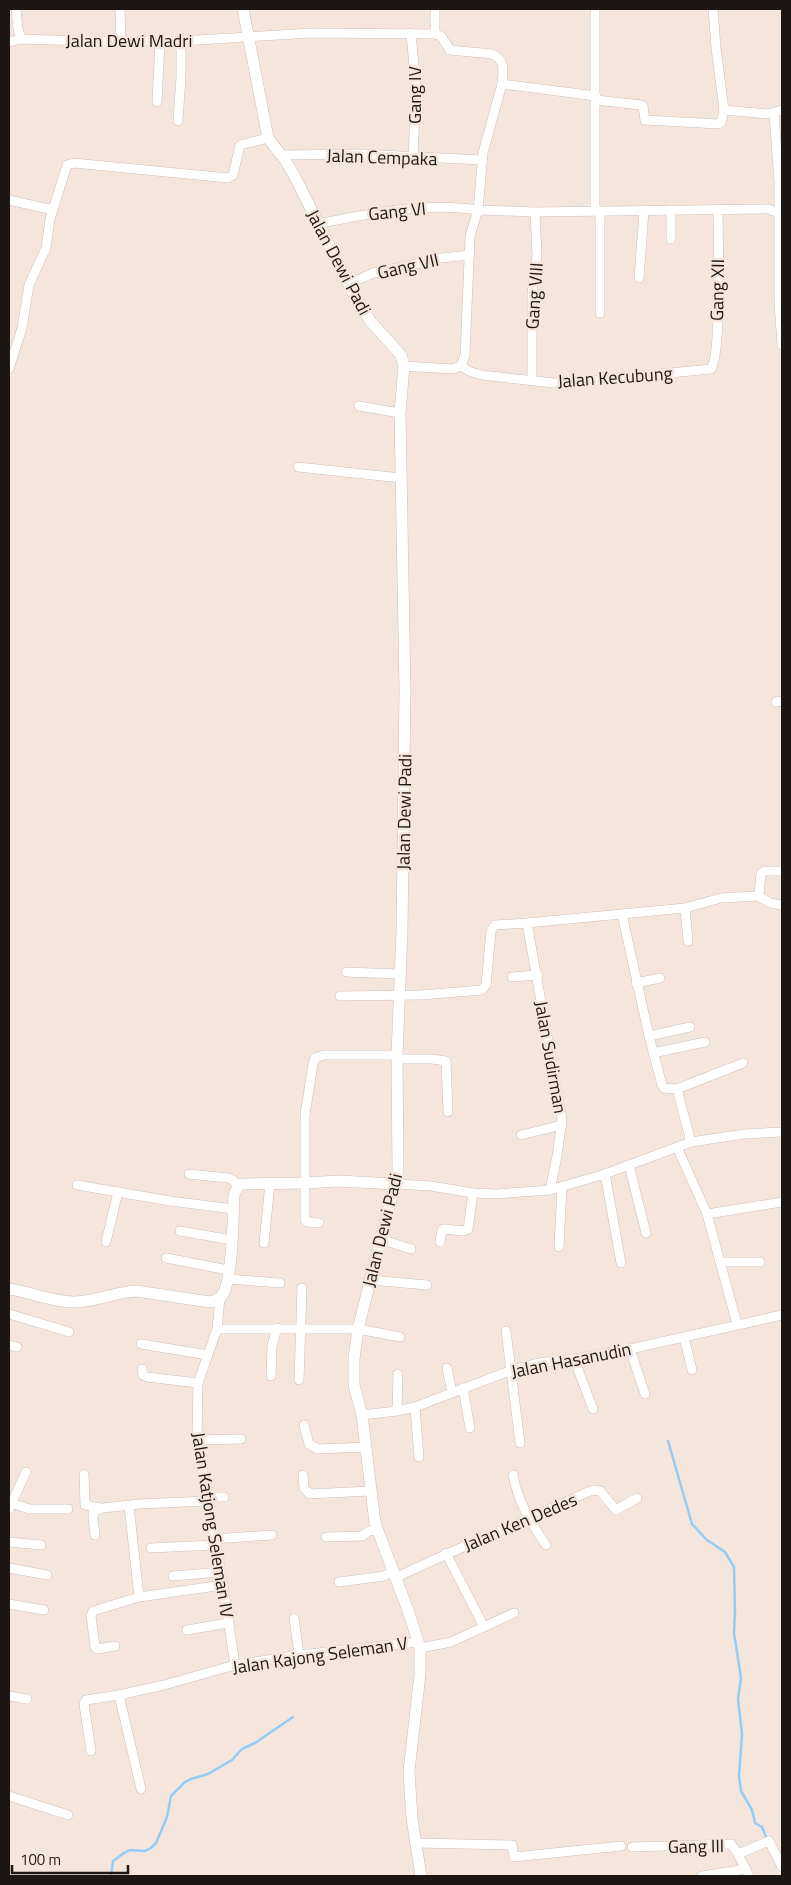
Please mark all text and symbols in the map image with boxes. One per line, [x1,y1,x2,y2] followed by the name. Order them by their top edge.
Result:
[65,27,193,54] street label: Jalan Dewi Madri
[401,66,428,124] street label: Gang IV
[326,142,438,172] street label: Jalan Cempaka
[367,195,427,227] street label: Gang VI
[300,204,378,320] street label: Jalan Dewi Padi
[375,246,441,286] street label: Gang VII
[703,259,731,321] street label: Gang XII
[518,262,550,330] street label: Gang VIII
[556,360,674,394] street label: Jalan Kecubung
[389,754,419,870] street label: Jalan Dewi Padi
[528,999,574,1115] street label: Jalan Sudirman
[355,1170,409,1290] street label: Jalan Dewi Padi
[509,1335,633,1385] street label: Jalan Hasanudin
[185,1430,241,1620] street label: Jalan Katjong Seleman IV
[459,1486,581,1558] street label: Jalan Ken Dedes
[231,1629,410,1681] street label: Jalan Kajong Seleman V
[668,1832,724,1860] street label: Gang III
[12,1842,129,1874] scale bar
[20,1848,61,1871] text: 100 m

